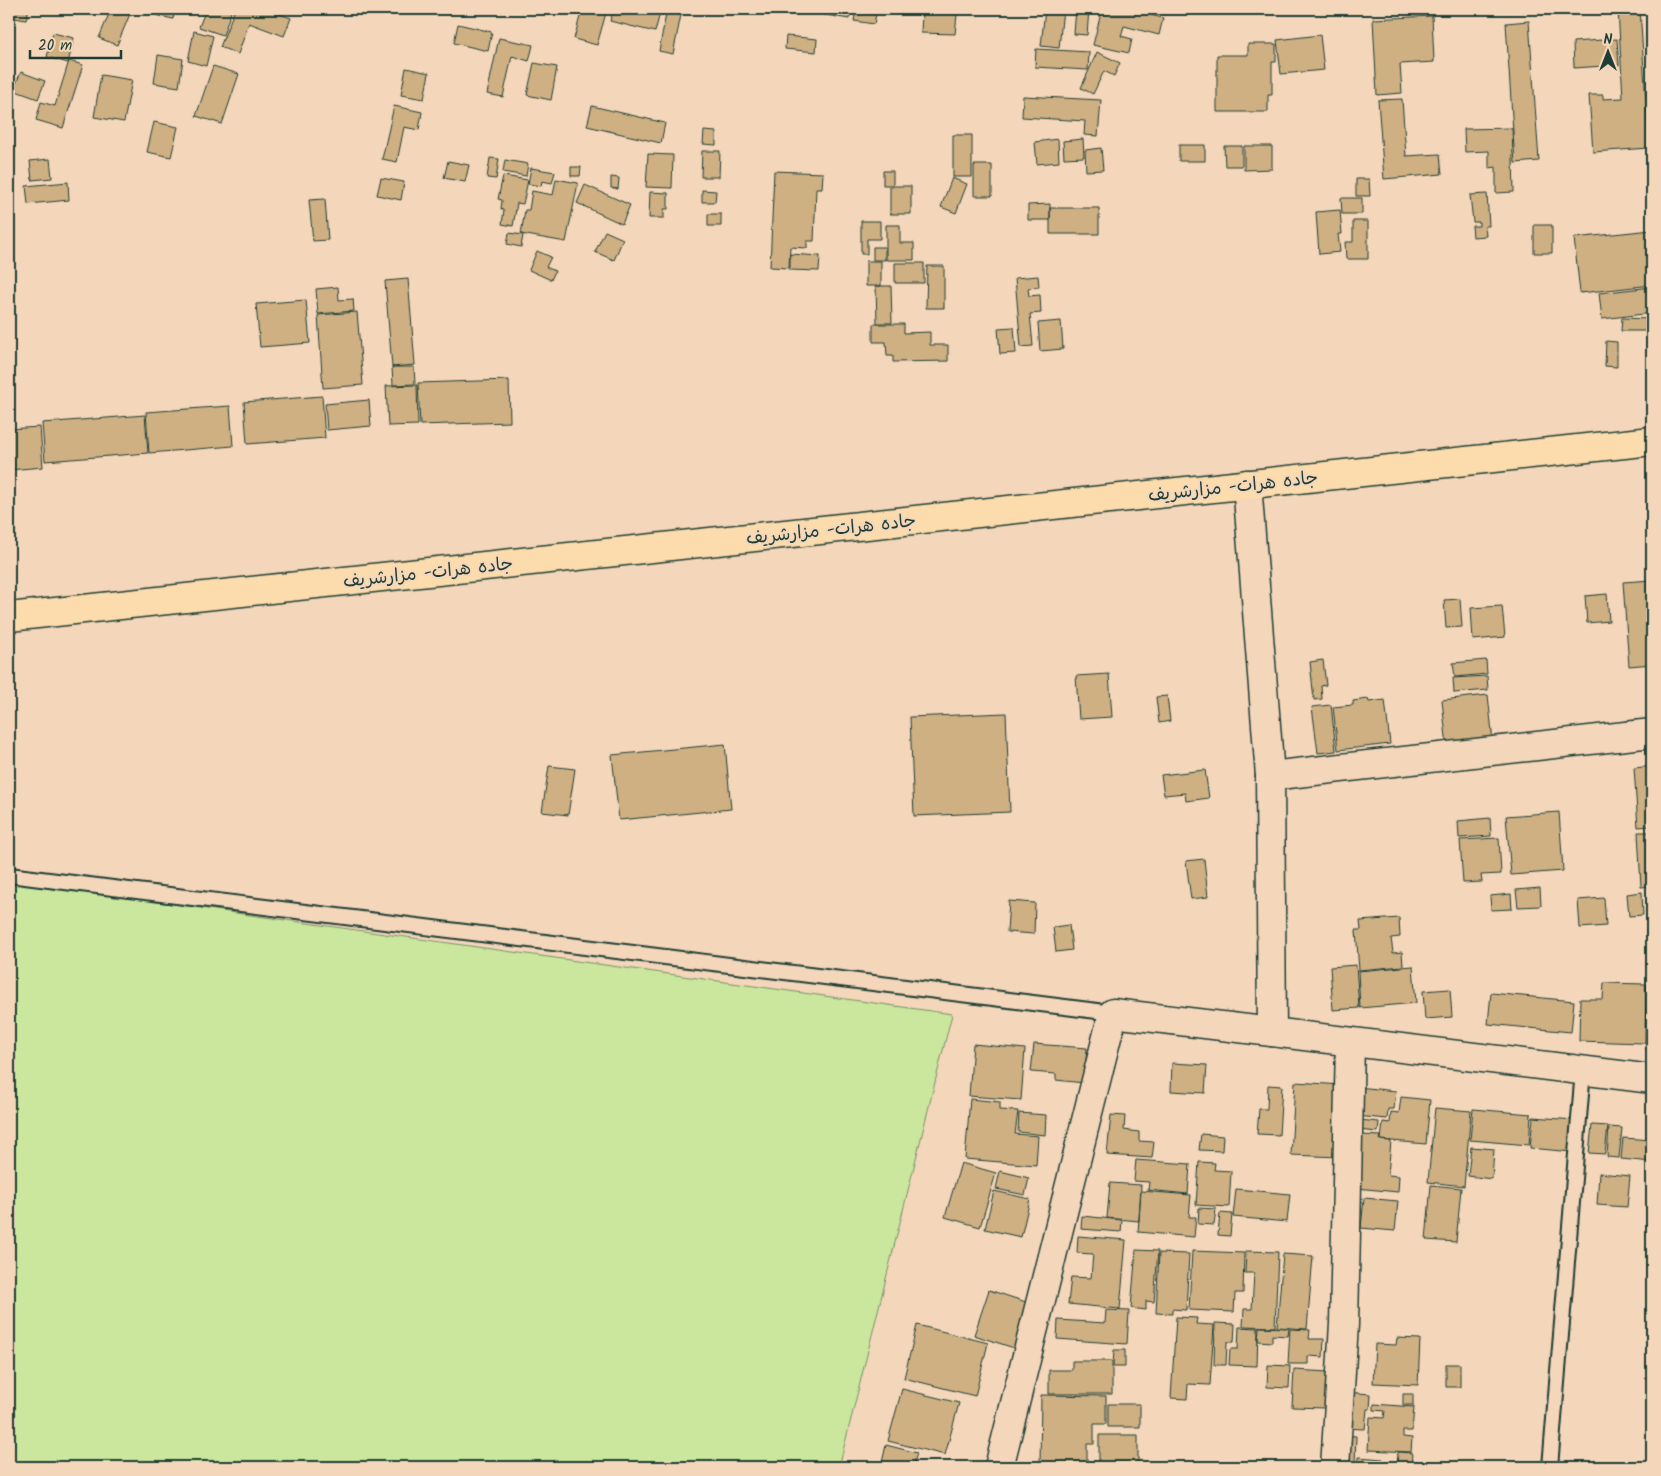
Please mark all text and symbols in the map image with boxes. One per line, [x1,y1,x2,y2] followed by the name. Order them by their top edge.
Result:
[30,28,121,60] scale bar
[1584,28,1634,78] north arrow
[1604,29,1613,51] text: N
[38,34,72,58] text: 20 m
[1147,464,1319,511] street label: جاده هرات- مزارشریف
[745,507,917,554] street label: جاده هرات- مزارشریف
[342,550,514,597] street label: جاده هرات- مزارشریف

